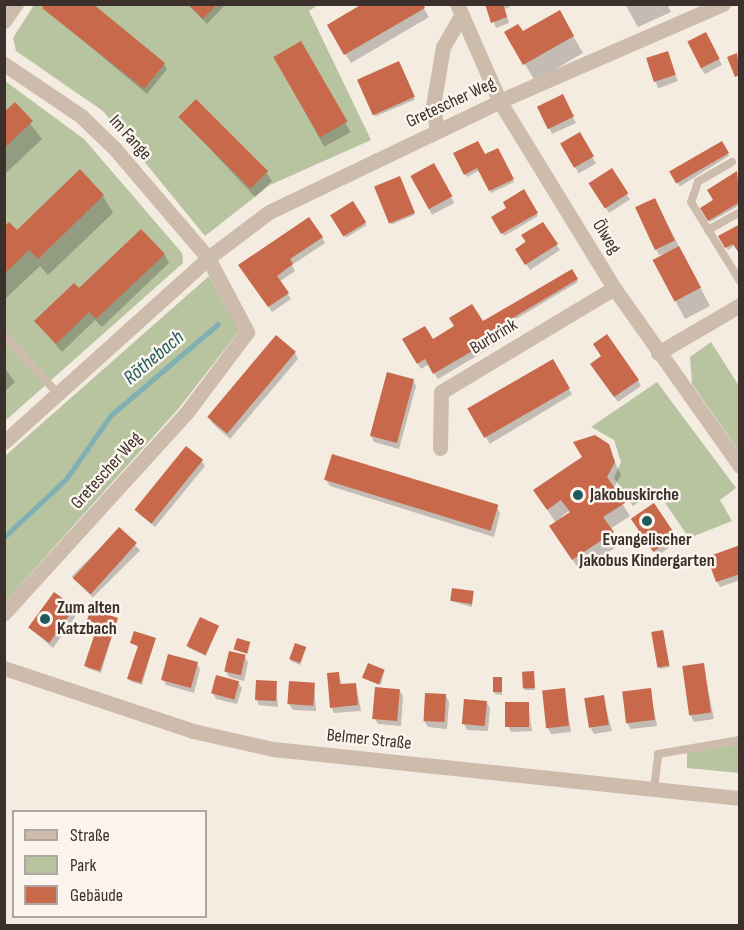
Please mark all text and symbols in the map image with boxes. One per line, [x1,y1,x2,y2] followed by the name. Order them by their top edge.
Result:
[403,73,499,133] street label: Gretescher Weg
[104,111,156,165] street label: Im Fange
[587,216,625,258] street label: Ölweg
[466,315,522,359] street label: Burbrink
[119,326,189,390] water label: Röthebach
[67,428,147,514] street label: Gretescher Weg
[590,484,679,506] place label: Jakobuskirche
[571,488,585,502] marker: Jakobuskirche
[640,514,654,528] marker: Evangelischer Jakobus Kindergarten
[579,530,715,572] place label: Evangelischer Jakobus Kindergarten
[57,598,120,640] place label: Zum alten Katzbach
[38,612,52,626] marker: Zum alten Katzbach
[325,725,413,755] street label: Belmer Straße
[12,810,207,918] legend
[70,825,110,846] text: Straße
[70,855,96,876] text: Park
[70,885,123,906] text: Gebäude

